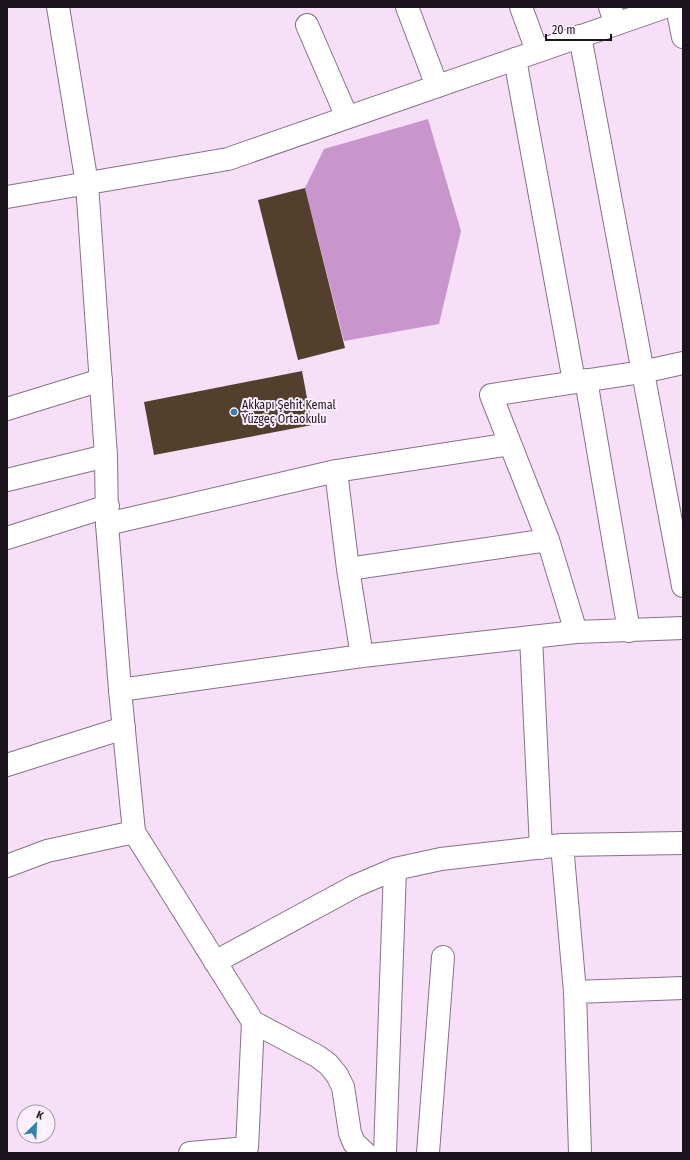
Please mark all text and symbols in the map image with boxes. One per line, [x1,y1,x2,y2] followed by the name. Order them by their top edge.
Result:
[546,16,611,42] scale bar
[552,23,576,37] text: 20 m
[242,398,336,426] place label: Akkapı Şehit Kemal Yüzgeç Ortaokulu
[229,407,239,417] marker: Akkapı Şehit Kemal Yüzgeç Ortaokulu
[16,1104,56,1144] north arrow
[34,1108,46,1123] text: K

